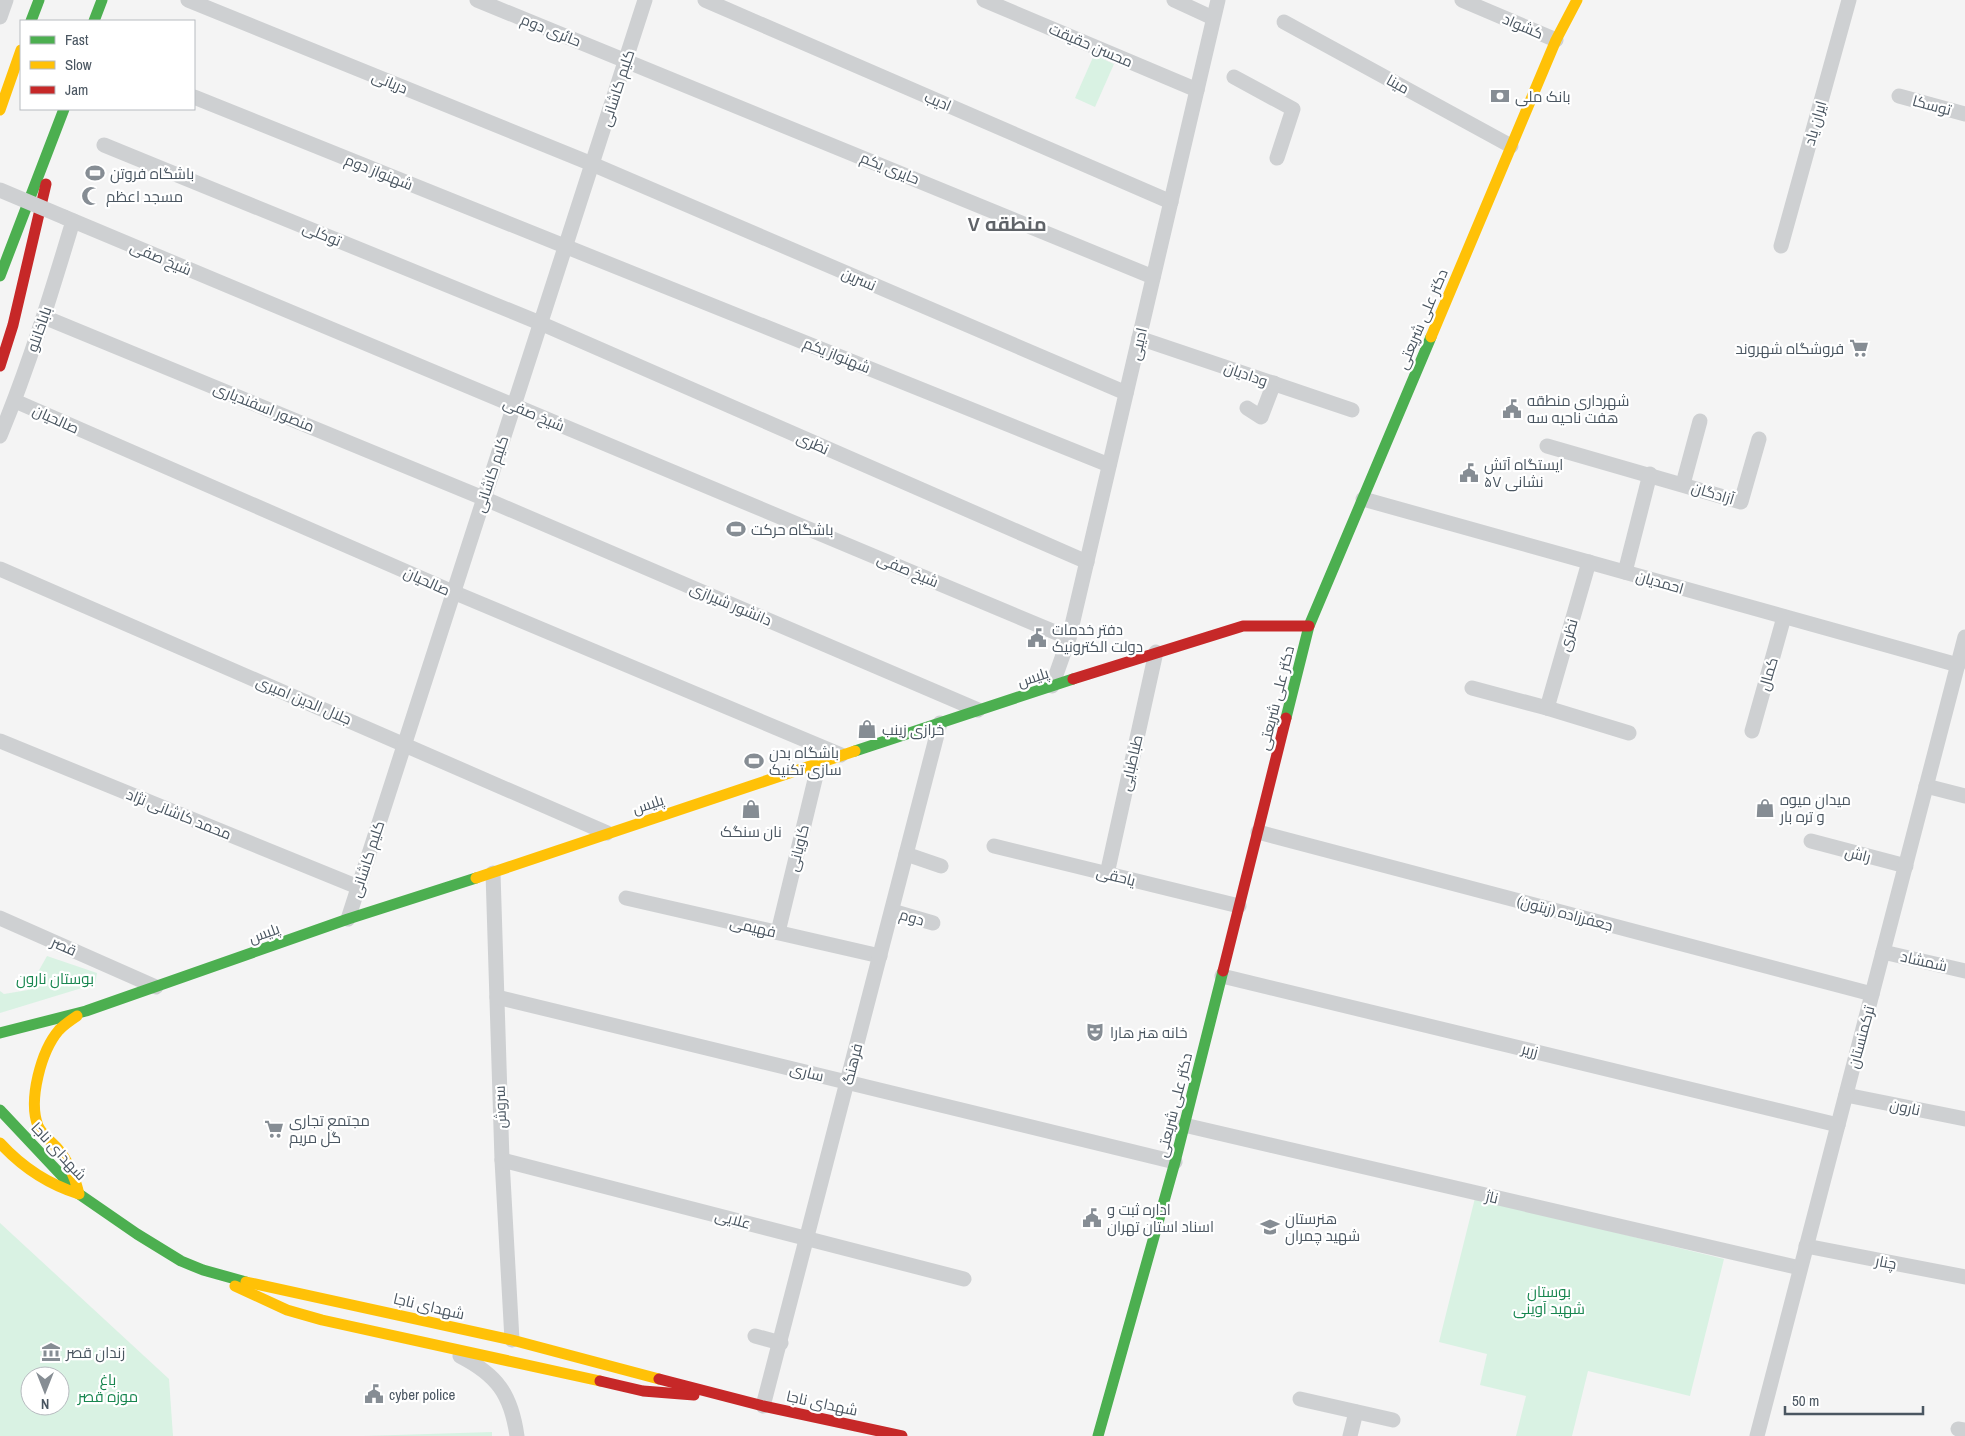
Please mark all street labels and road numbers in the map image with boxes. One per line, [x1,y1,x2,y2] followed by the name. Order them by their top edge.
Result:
[518,8,584,52] street label: حائری دوم
[1499,8,1547,44] street label: کشواد
[1046,18,1136,72] street label: محسن حقیقت
[595,47,639,129] street label: کلیم کاشانی
[369,65,411,99] street label: دریانی
[1383,69,1413,99] street label: مینا
[921,86,955,116] street label: ادیب
[1910,90,1954,120] street label: توسکا
[1799,98,1831,148] street label: ایران یاد
[857,147,923,189] street label: حایری یکم
[342,149,416,195] street label: شهنواز دوم
[300,217,344,251] street label: توکلی
[127,236,195,281] street label: شیخ صفی
[838,262,880,296] street label: نسرین
[1391,266,1453,372] street label: دکتر علی شریعتی
[21,303,57,355] street label: باباخانلو
[1124,326,1152,362] street label: ادیبی
[800,332,874,378] street label: شهنواز یکم
[1221,357,1271,391] street label: ودادیان
[210,377,318,437] street label: منصور اسفندیاری
[500,392,568,437] street label: شیخ صفی
[29,399,83,439] street label: صالحیان
[794,427,832,459] street label: نظری
[469,433,513,515] street label: کلیم کاشانی
[1689,477,1737,509] street label: آزادگان
[874,548,942,593] street label: شیخ صفی
[400,561,454,601] street label: صالحیان
[1634,565,1686,599] street label: احمدیان
[687,577,775,631] street label: دانشور شیرازی
[1553,616,1583,654] street label: نظری
[1253,644,1299,752] street label: دکتر علی شریعتی
[1753,655,1783,693] street label: کمال
[1015,662,1051,692] street label: پلیس
[253,670,355,730] street label: جلال الدین امیری
[1114,733,1148,793] street label: طباطبایی
[123,783,235,845] street label: محمد کاشانی نژاد
[630,789,666,819] street label: پلیس
[345,818,389,900] street label: کلیم کاشانی
[782,822,814,874] street label: کاویانی
[1843,841,1873,867] street label: راش
[1094,861,1138,891] street label: یاحقی
[1515,890,1615,936] street label: جعفرزاده (زیتون)
[897,903,927,931] street label: دوم
[728,912,778,942] street label: فهیمی
[245,918,283,948] street label: پلیس
[47,931,80,961] street label: قصر
[1899,945,1949,977] street label: شمشاد
[1843,1003,1879,1071] street label: ترکمنستان
[1519,1038,1540,1062] street label: زریر
[837,1041,867,1087] street label: فرهنگ
[1151,1051,1197,1159] street label: دکتر علی شریعتی
[788,1058,826,1086] street label: ساری
[489,1085,511,1129] street label: سروش
[1888,1094,1922,1120] street label: نارون
[27,1117,91,1185] street label: شهدای ناجا
[1483,1185,1500,1209] street label: ناژ
[713,1204,753,1234] street label: علایی
[1873,1249,1898,1274] street label: چنار
[391,1288,467,1324] street label: شهدای ناجا
[784,1385,860,1421] street label: شهدای ناجا

